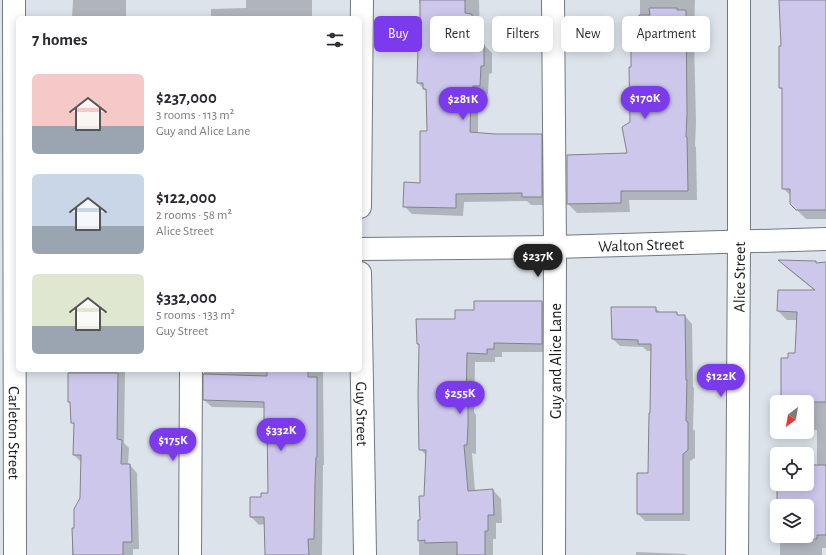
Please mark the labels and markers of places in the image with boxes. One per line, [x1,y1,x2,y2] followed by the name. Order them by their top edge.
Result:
[617,86,673,120] pin: $170K
[435,87,491,121] pin: $281K
[510,244,566,278] pin: $237K
[693,364,749,398] pin: $122K
[432,381,488,415] pin: $255K
[253,418,309,452] pin: $332K
[145,428,201,462] pin: $175K

